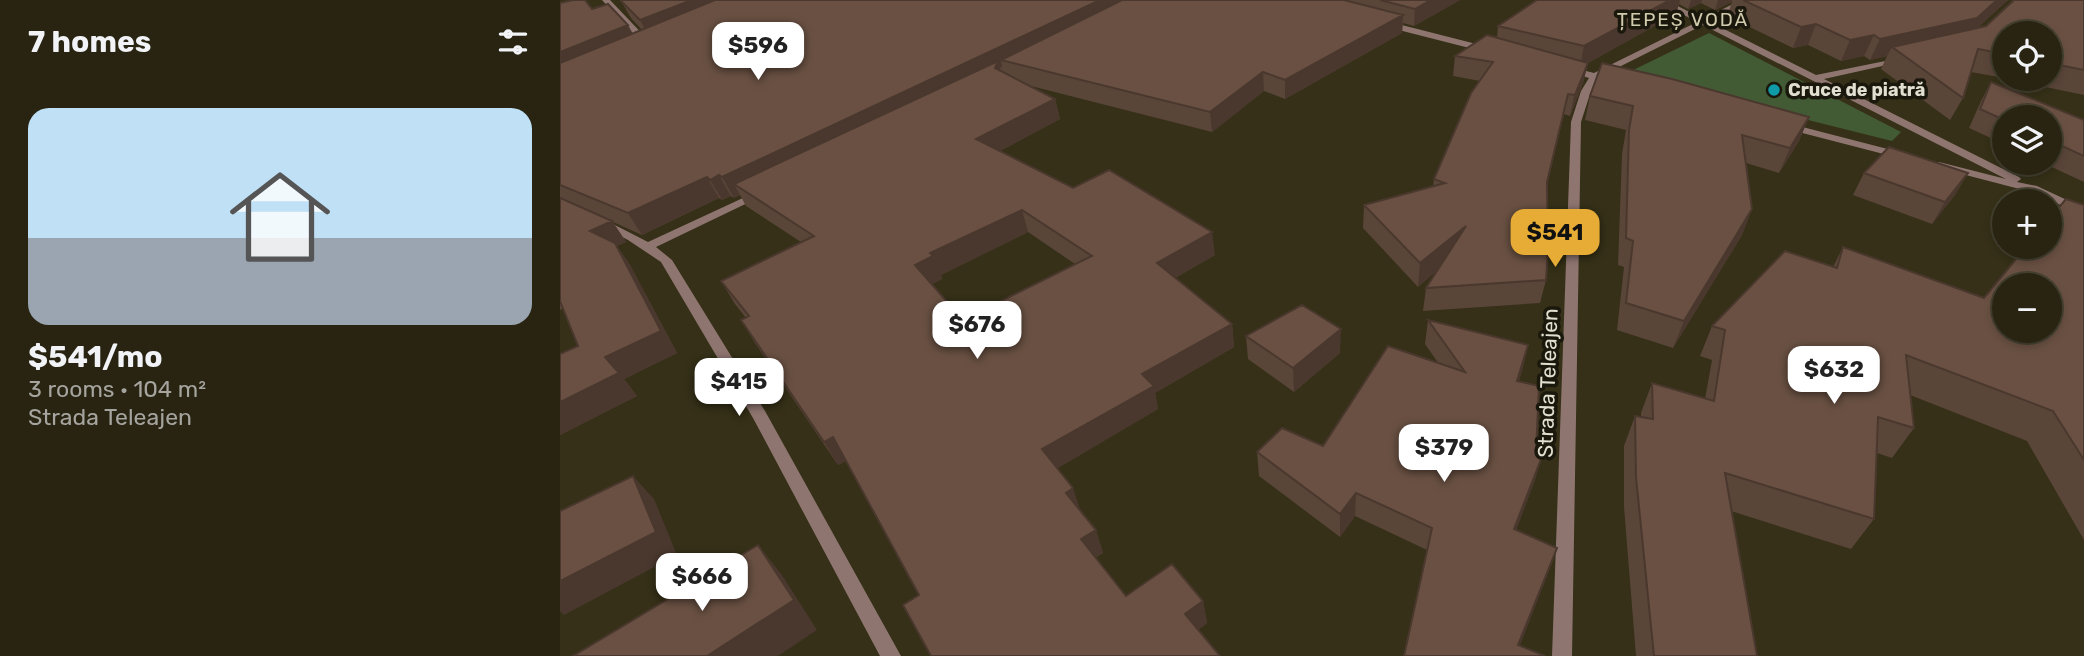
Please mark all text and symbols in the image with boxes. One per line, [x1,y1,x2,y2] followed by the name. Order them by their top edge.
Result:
[1617,8,1749,31] district label: ȚEPEȘ VODĂ
[1992,21,2062,343] map controls
[1992,21,2062,91] button: locate
[717,22,799,82] pin: $596
[494,23,532,61] icon: filters
[28,24,151,60] text: 7 homes
[728,31,788,59] text: $596
[1788,79,1925,101] place label: Cruce de piatră
[1766,82,1782,98] marker: Cruce de piatră
[1992,105,2062,175] button: layers
[217,154,343,280] icon: home
[1992,189,2062,259] button: +
[1514,210,1596,269] pin: $541
[1527,218,1583,246] text: $541
[1992,273,2062,343] button: −
[936,302,1018,361] pin: $676
[1532,308,1563,458] street label: Strada Teleajen
[948,310,1006,338] text: $676
[28,339,163,375] text: $541/mo
[1793,346,1875,406] pin: $632
[1804,355,1864,383] text: $632
[698,358,780,418] pin: $415
[711,367,767,395] text: $415
[28,375,206,403] text: 3 rooms · 104 m²
[28,403,192,431] text: Strada Teleajen
[1403,424,1485,484] pin: $379
[1415,433,1473,461] text: $379
[661,554,743,613] pin: $666
[672,562,732,590] text: $666

